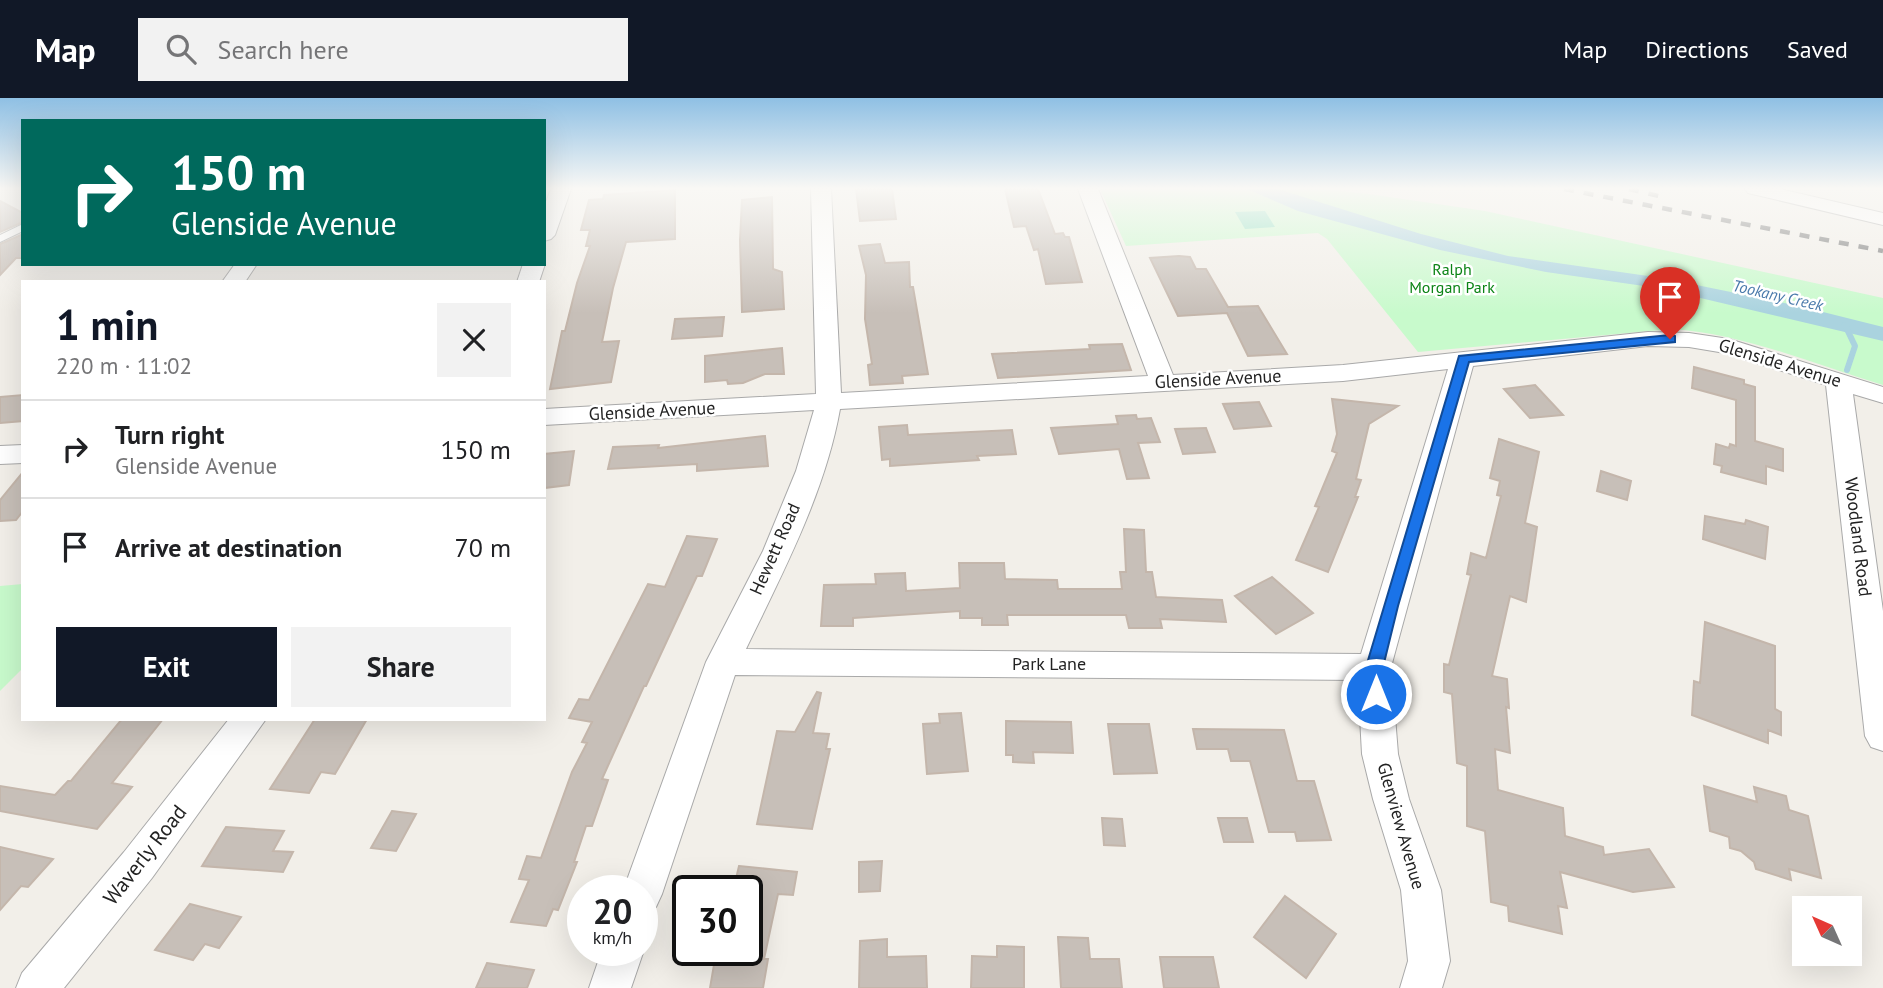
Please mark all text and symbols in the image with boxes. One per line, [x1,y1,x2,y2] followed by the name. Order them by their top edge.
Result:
[138,18,628,81] search box
[35,28,96,71] text: Map
[162,30,200,68] icon: search
[218,33,349,66] text: Search here
[1563,34,1607,65] text: Map
[1645,34,1749,65] text: Directions
[1787,34,1848,65] text: Saved
[171,140,306,204] text: 150 m
[56,147,147,238] icon: right
[171,202,397,244] text: Glenside Avenue
[1409,259,1495,297] park label: Ralph Morgan Park
[1640,267,1700,339] pin
[1731,275,1826,315] water label: Tookany Creek
[1651,278,1689,316] icon: arrive
[56,297,158,352] text: 1 min
[437,303,511,377] button: close
[1716,333,1844,392] street label: Glenside Avenue
[56,351,192,380] text: 220 m · 11:02
[1154,364,1282,393] street label: Glenside Avenue
[588,396,716,425] street label: Glenside Avenue
[115,418,224,451] text: Turn right
[56,430,94,468] icon: right
[440,433,511,466] text: 150 m
[115,451,277,480] text: Glenside Avenue
[1840,476,1877,598] street label: Woodland Road
[744,499,805,598] street label: Hewett Road
[56,528,94,566] icon: arrive
[115,531,342,564] text: Arrive at destination
[455,531,511,564] text: 70 m
[56,627,277,707] button: Exit
[291,627,511,707] button: Share
[1012,652,1086,675] street label: Park Lane
[1339,657,1413,731] position arrow
[1372,760,1431,892] street label: Glenview Avenue
[97,799,192,910] street label: Waverly Road
[672,875,763,966] speed limit sign: 30
[593,888,632,934] text: 20
[1792,896,1862,966] north arrow
[1792,896,1862,966] map controls
[593,926,632,949] text: km/h

